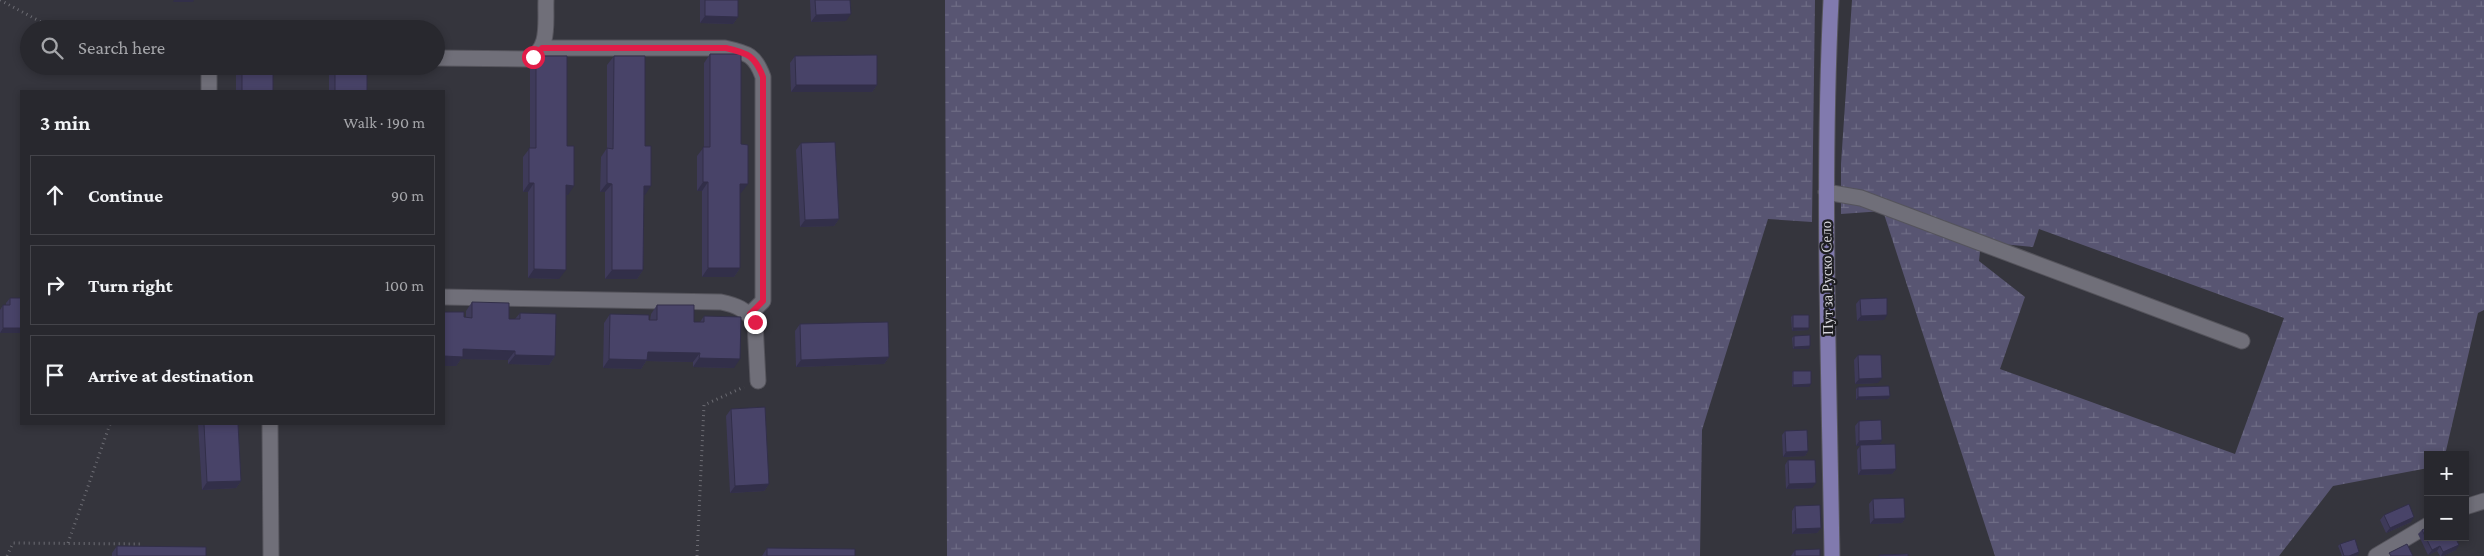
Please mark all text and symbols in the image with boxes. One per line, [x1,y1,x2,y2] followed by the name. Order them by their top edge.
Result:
[20,20,445,75] search box
[38,34,66,62] icon: search
[78,37,165,58] text: Search here
[522,46,545,69] route start
[40,111,90,135] text: 3 min
[344,114,425,131] text: Walk · 190 m
[41,181,69,209] icon: ahead
[88,185,163,206] text: Continue
[391,187,424,204] text: 90 m
[1818,221,1836,335] street label: Пут за Руско Село
[41,271,69,299] icon: right
[88,275,173,296] text: Turn right
[385,277,424,294] text: 100 m
[744,311,767,334] route end
[41,361,69,389] icon: arrive
[88,365,254,386] text: Arrive at destination
[2424,451,2469,541] map controls
[2424,451,2469,496] button: +
[2424,496,2469,541] button: −

